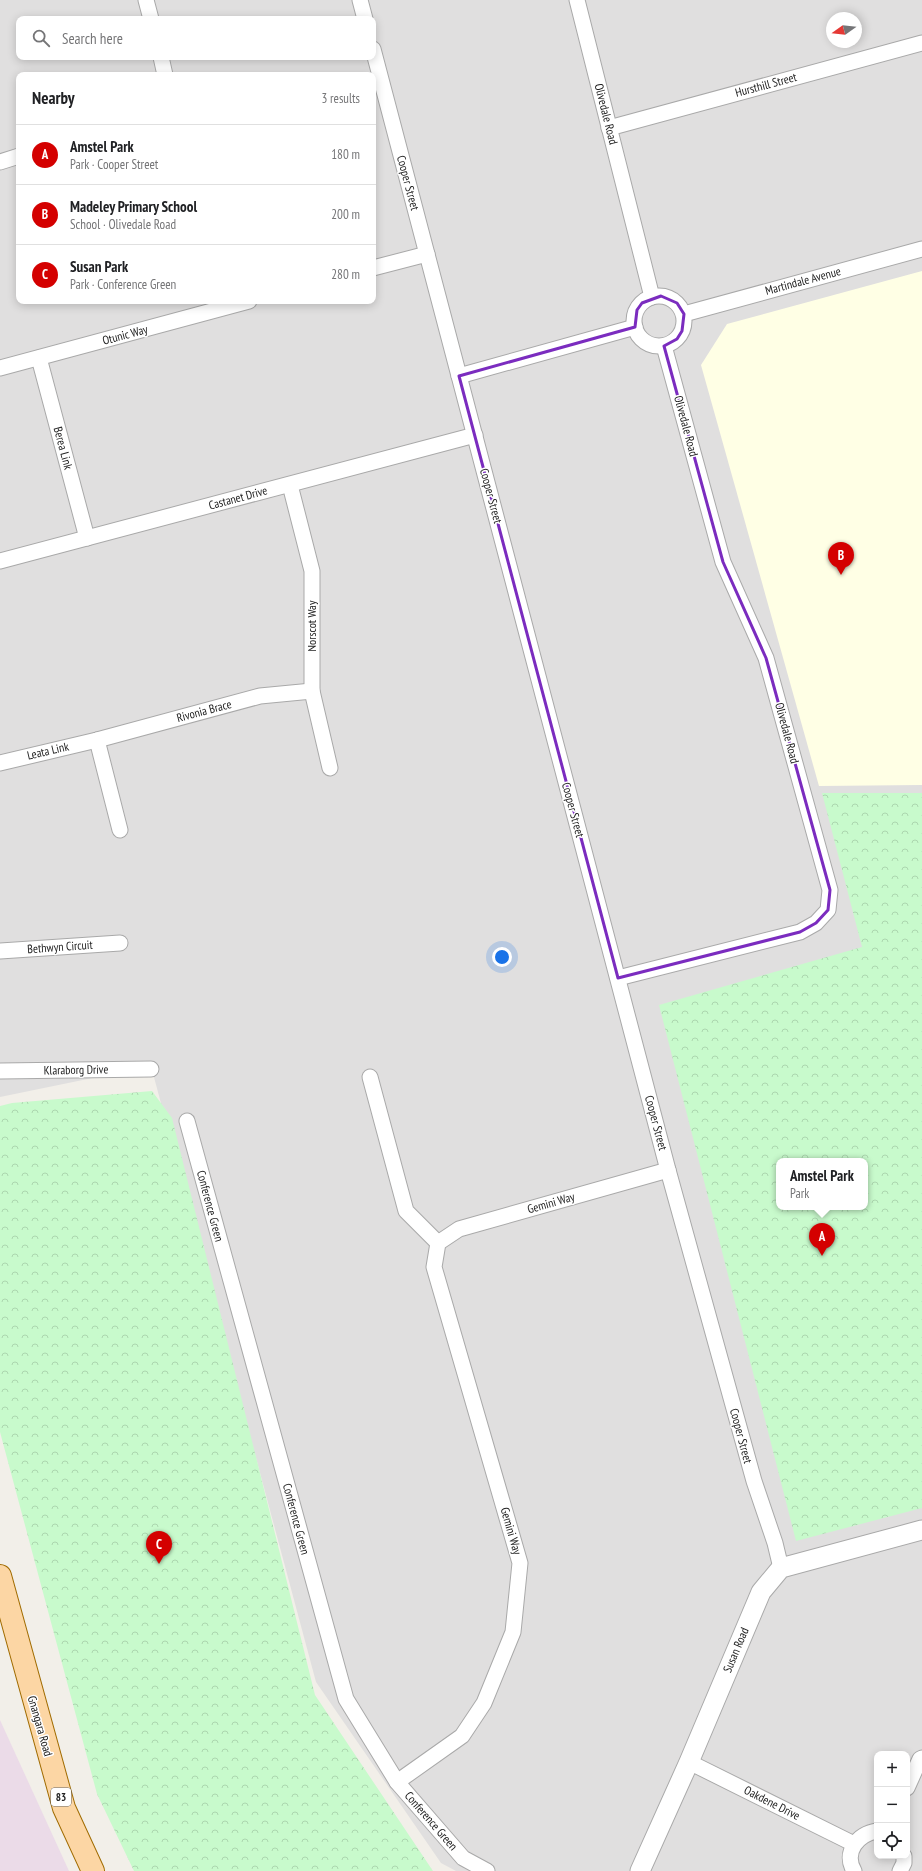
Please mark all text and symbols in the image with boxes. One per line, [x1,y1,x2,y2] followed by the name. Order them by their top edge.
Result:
[826,12,862,48] north arrow
[16,16,376,60] search box
[30,27,52,49] icon: search
[62,29,123,48] text: Search here
[733,69,799,100] street label: Hursthill Street
[592,82,621,146] street label: Olivedale Road
[32,87,75,109] text: Nearby
[321,90,360,107] text: 3 results
[70,137,134,156] text: Amstel Park
[42,146,48,163] text: A
[331,146,360,163] text: 180 m
[394,154,423,213] street label: Cooper Street
[70,156,158,173] text: Park · Cooper Street
[70,197,197,216] text: Madeley Primary School
[42,206,48,223] text: B
[331,206,360,223] text: 200 m
[70,216,176,233] text: School · Olivedale Road
[70,257,128,276] text: Susan Park
[763,263,842,298] street label: Martindale Avenue
[42,266,48,283] text: C
[331,266,360,283] text: 280 m
[70,276,176,293] text: Park · Conference Green
[101,321,150,348] street label: Otunic Way
[671,394,702,458] street label: Olivedale Road
[51,425,76,471] street label: Berea Link
[477,467,506,526] street label: Cooper Street
[207,482,269,513] street label: Castanet Drive
[828,542,854,575] pin: B
[304,600,319,651] street label: Norscot Way
[175,696,233,725] street label: Rivonia Brace
[772,701,803,765] street label: Olivedale Road
[26,738,71,763] street label: Leata Link
[559,781,588,840] street label: Cooper Street
[27,937,94,956] street label: Bethwyn Circuit
[492,947,512,967] your location
[43,1061,109,1078] street label: Klaraborg Drive
[642,1094,671,1153] street label: Cooper Street
[776,1158,868,1210] popup
[790,1166,854,1185] text: Amstel Park
[194,1169,227,1243] street label: Conference Green
[790,1185,809,1202] text: Park
[525,1188,577,1216] street label: Gemini Way
[809,1223,835,1256] pin: A
[727,1407,756,1466] street label: Cooper Street
[280,1482,313,1556] street label: Conference Green
[498,1505,526,1557] street label: Gemini Way
[146,1531,172,1564] pin: C
[719,1625,752,1675] street label: Susan Road
[25,1694,56,1758] street label: Gnangara Road
[874,1751,910,1859] map controls
[874,1751,910,1787] button: +
[742,1782,803,1823] street label: Oakdene Drive
[874,1787,910,1823] button: −
[51,1788,71,1806] road number: 83
[402,1788,461,1853] street label: Conference Green
[874,1823,910,1859] button: locate

